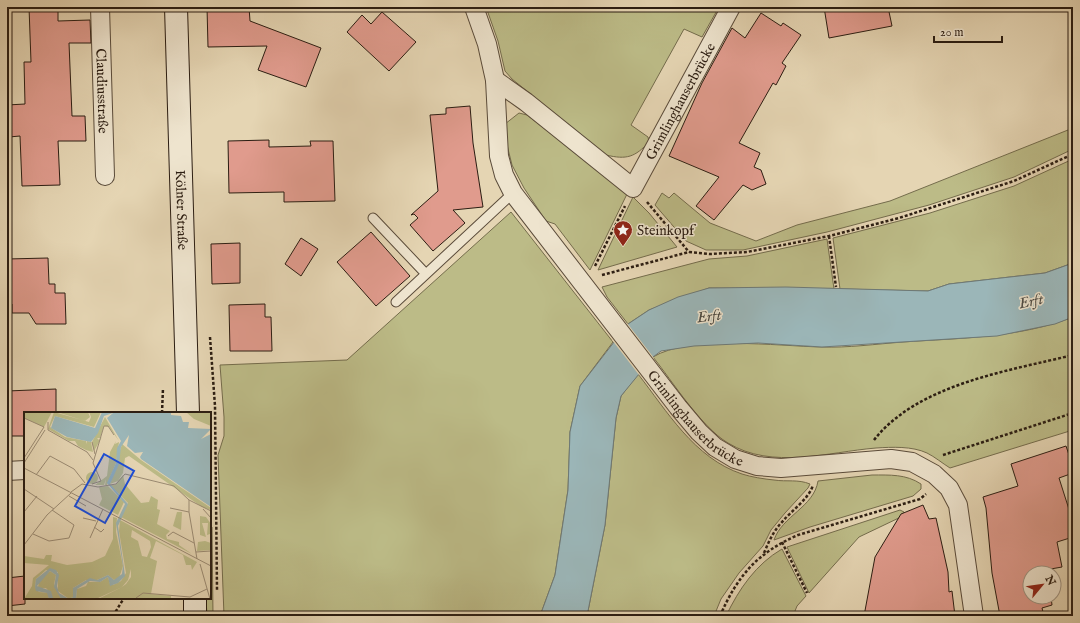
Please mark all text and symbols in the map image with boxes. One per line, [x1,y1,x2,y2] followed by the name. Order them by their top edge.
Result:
[934,18,1002,44] scale bar
[940,25,963,40] text: 20 m
[642,40,720,163] street label: Grimlinghauserbrücke
[91,48,112,134] street label: Claudiusstraße
[171,169,191,251] street label: Kölner Straße
[612,219,634,247] place icon: Steinkopf
[637,222,697,240] place label: Steinkopf
[1016,289,1046,314] water label: Erft
[695,305,723,328] water label: Erft
[643,367,746,471] street label: Grimlinghauserbrücke
[24,412,211,599] inset map
[1022,565,1062,605] north arrow
[1041,572,1059,589] text: N

